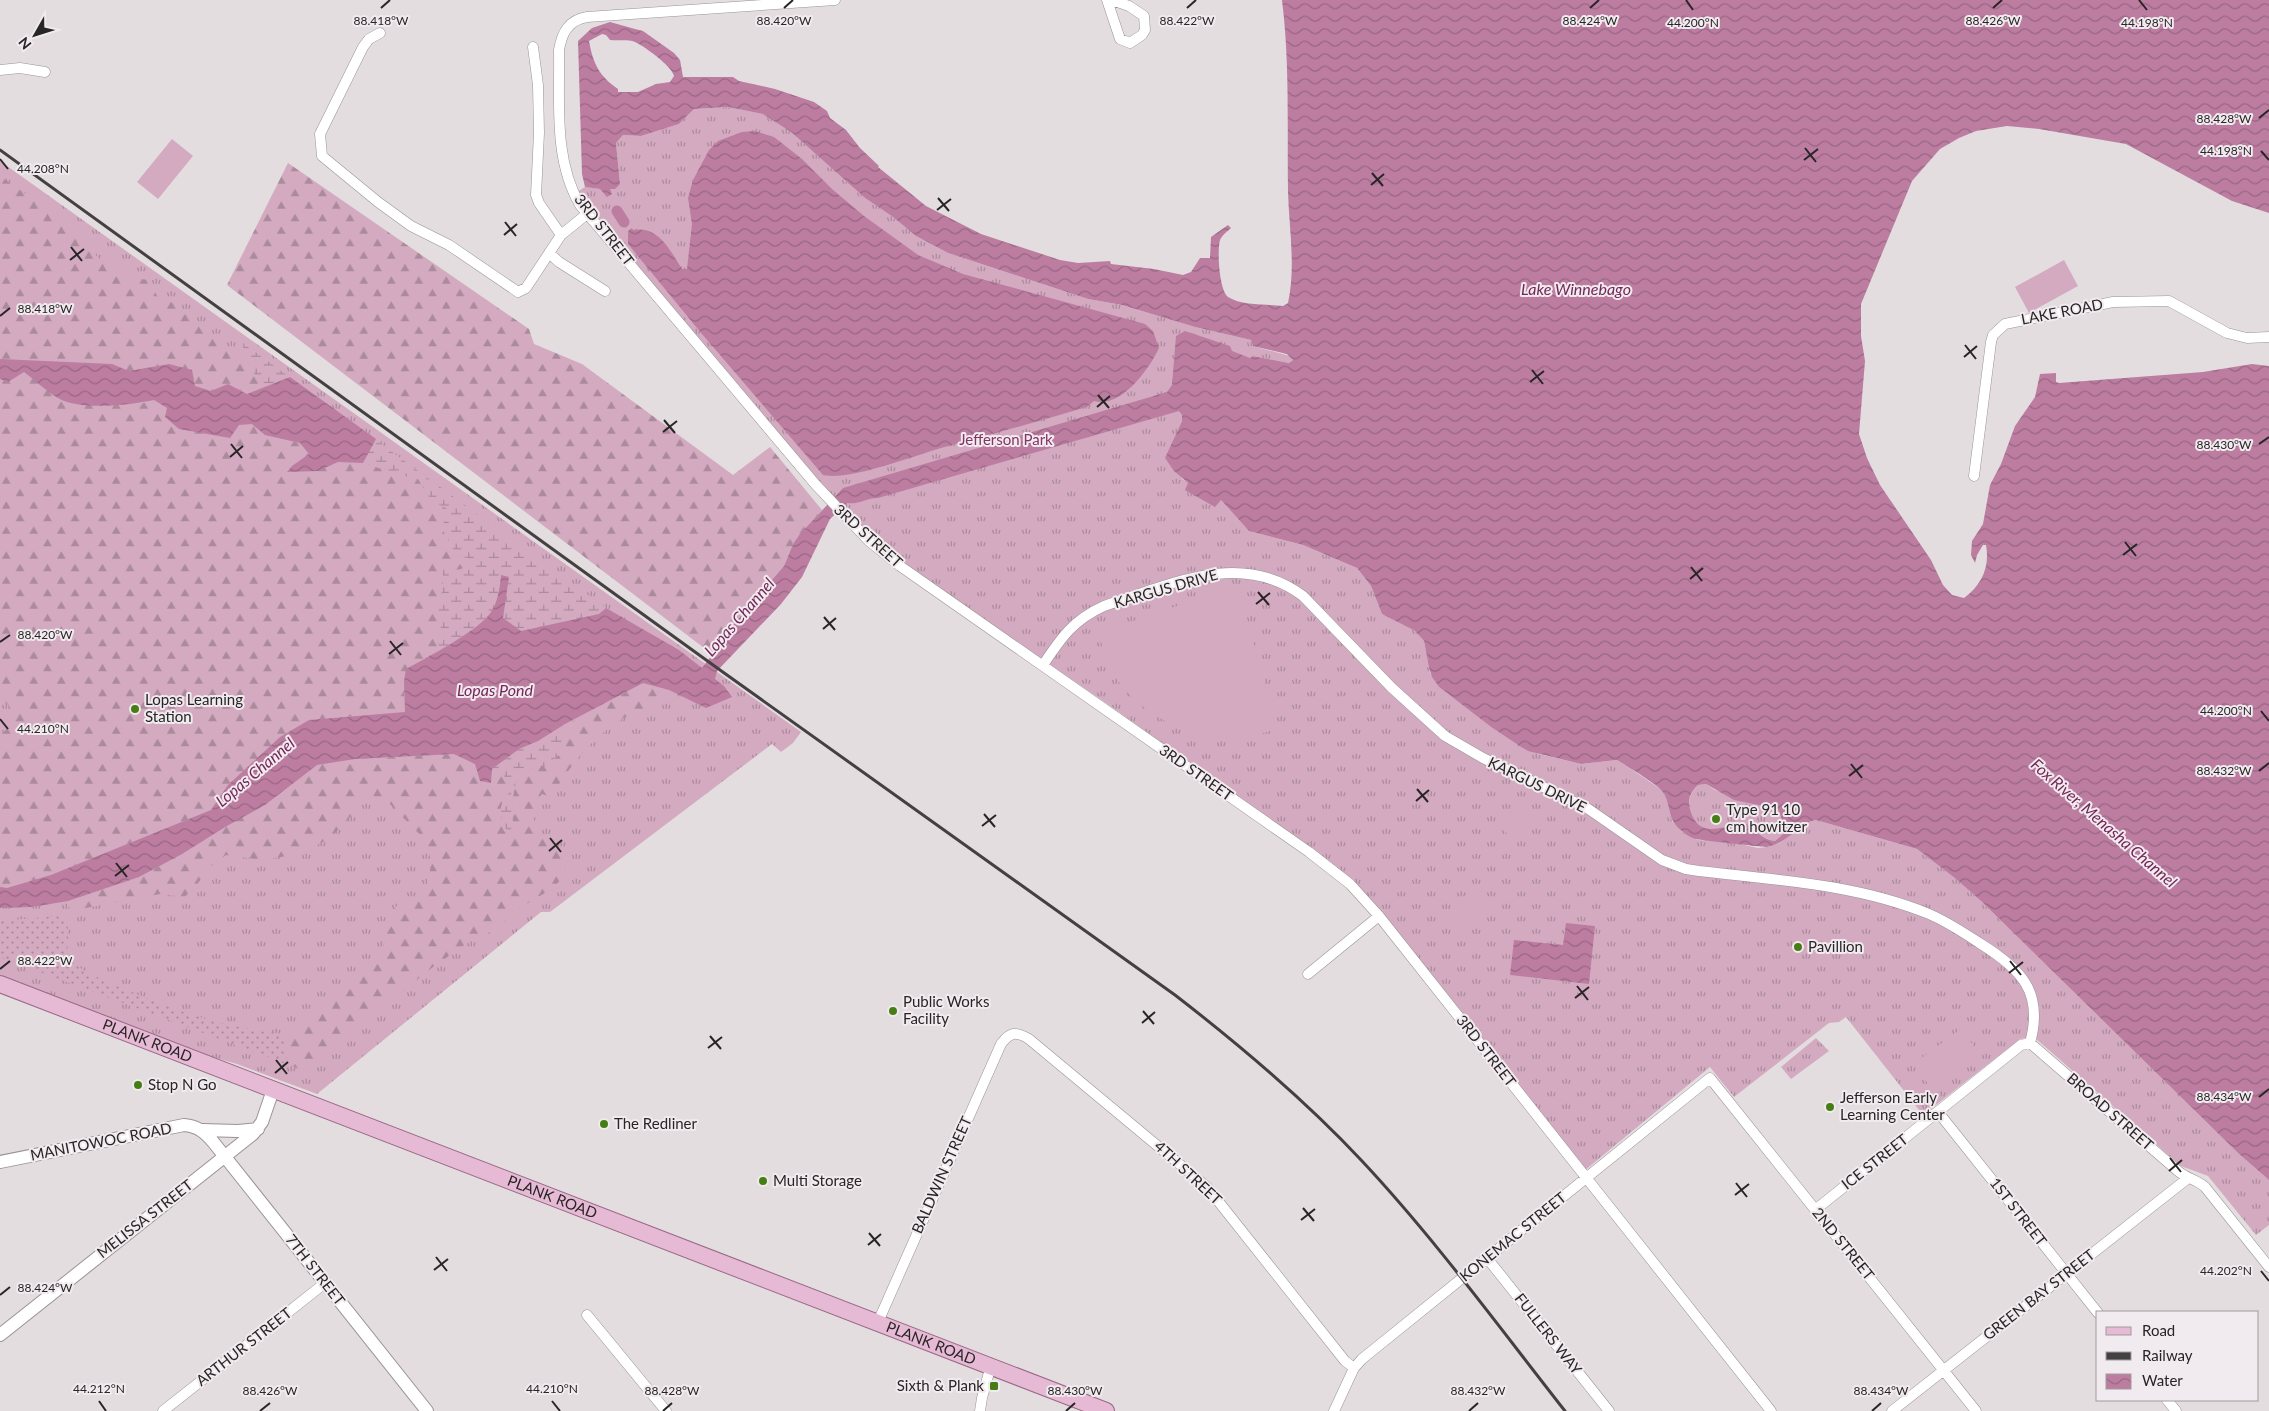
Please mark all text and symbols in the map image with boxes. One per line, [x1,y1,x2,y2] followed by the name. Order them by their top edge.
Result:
[10,10,60,60] north arrow
[353,13,409,28] text: 88.418°W
[756,13,812,28] text: 88.420°W
[1159,13,1215,28] text: 88.422°W
[1562,13,1618,28] text: 88.424°W
[1965,13,2021,28] text: 88.426°W
[1667,15,1719,30] text: 44.200°N
[2121,15,2173,30] text: 44.198°N
[15,34,35,53] text: N
[2196,111,2252,126] text: 88.428°W
[2200,143,2252,158] text: 44.198°N
[17,161,69,176] text: 44.208°N
[571,190,638,269] street label: 3RD STREET
[1521,279,1631,298] water label: Lake Winnebago
[2019,294,2104,328] street label: LAKE ROAD
[17,301,73,316] text: 88.418°W
[959,430,1053,448] park label: Jefferson Park
[2196,437,2252,452] text: 88.430°W
[831,500,907,571] street label: 3RD STREET
[1112,565,1220,611] street label: KARGUS DRIVE
[700,574,778,659] water label: Lopas Channel
[17,627,73,642] text: 88.420°W
[457,680,534,699] water label: Lopas Pond
[145,690,243,725] place label: Lopas Learning Station
[129,703,141,715] marker: Lopas Learning Station
[2200,703,2252,718] text: 44.200°N
[17,721,69,736] text: 44.210°N
[211,733,298,810] water label: Lopas Channel
[1156,740,1237,804] street label: 3RD STREET
[1485,753,1590,816] street label: KARGUS DRIVE
[2028,754,2181,891] water label: Fox River, Menasha Channel
[2196,763,2252,778] text: 88.432°W
[1726,800,1807,835] place label: Type 91 10 cm howitzer
[1710,813,1722,825] marker: Type 91 10 cm howitzer
[1808,937,1863,955] place label: Pavillion
[1792,941,1804,953] marker: Pavillion
[17,953,73,968] text: 88.422°W
[903,992,989,1027] place label: Public Works Facility
[887,1005,899,1017] marker: Public Works Facility
[1453,1011,1520,1090] street label: 3RD STREET
[100,1015,195,1065] street label: PLANK ROAD
[2064,1069,2158,1154] street label: BROAD STREET
[148,1075,217,1093] place label: Stop N Go
[132,1079,144,1091] marker: Stop N Go
[1840,1088,1945,1123] place label: Jefferson Early Learning Center
[2196,1089,2252,1104] text: 88.434°W
[1824,1101,1836,1113] marker: Jefferson Early Learning Center
[907,1113,975,1236] street label: BALDWIN STREET
[614,1114,698,1132] place label: The Redliner
[29,1118,173,1164] street label: MANITOWOC ROAD
[598,1118,610,1130] marker: The Redliner
[1838,1130,1911,1193] street label: ICE STREET
[1151,1137,1226,1208] street label: 4TH STREET
[505,1171,600,1222] street label: PLANK ROAD
[773,1171,862,1189] place label: Multi Storage
[1987,1174,2051,1249] street label: 1ST STREET
[93,1175,196,1261] street label: MELISSA STREET
[757,1175,769,1187] marker: Multi Storage
[1456,1188,1569,1285] street label: KONEMAC STREET
[1809,1204,1879,1283] street label: 2ND STREET
[282,1230,349,1309] street label: 7TH STREET
[1979,1245,2098,1343] street label: GREEN BAY STREET
[2200,1263,2252,1278] text: 44.202°N
[17,1280,73,1295] text: 88.424°W
[1511,1289,1586,1378] street label: FULLERS WAY
[192,1303,295,1389] street label: ARTHUR STREET
[2096,1311,2259,1401] legend
[884,1317,979,1368] street label: PLANK ROAD
[2142,1321,2175,1339] text: Road
[2142,1346,2193,1364] text: Railway
[2142,1371,2183,1389] text: Water
[897,1376,984,1394] place label: Sixth & Plank
[988,1380,1000,1392] marker: Sixth & Plank
[73,1381,125,1396] text: 44.212°N
[526,1381,578,1396] text: 44.210°N
[242,1383,298,1398] text: 88.426°W
[644,1383,700,1398] text: 88.428°W
[1047,1383,1103,1398] text: 88.430°W
[1450,1383,1506,1398] text: 88.432°W
[1853,1383,1909,1398] text: 88.434°W

